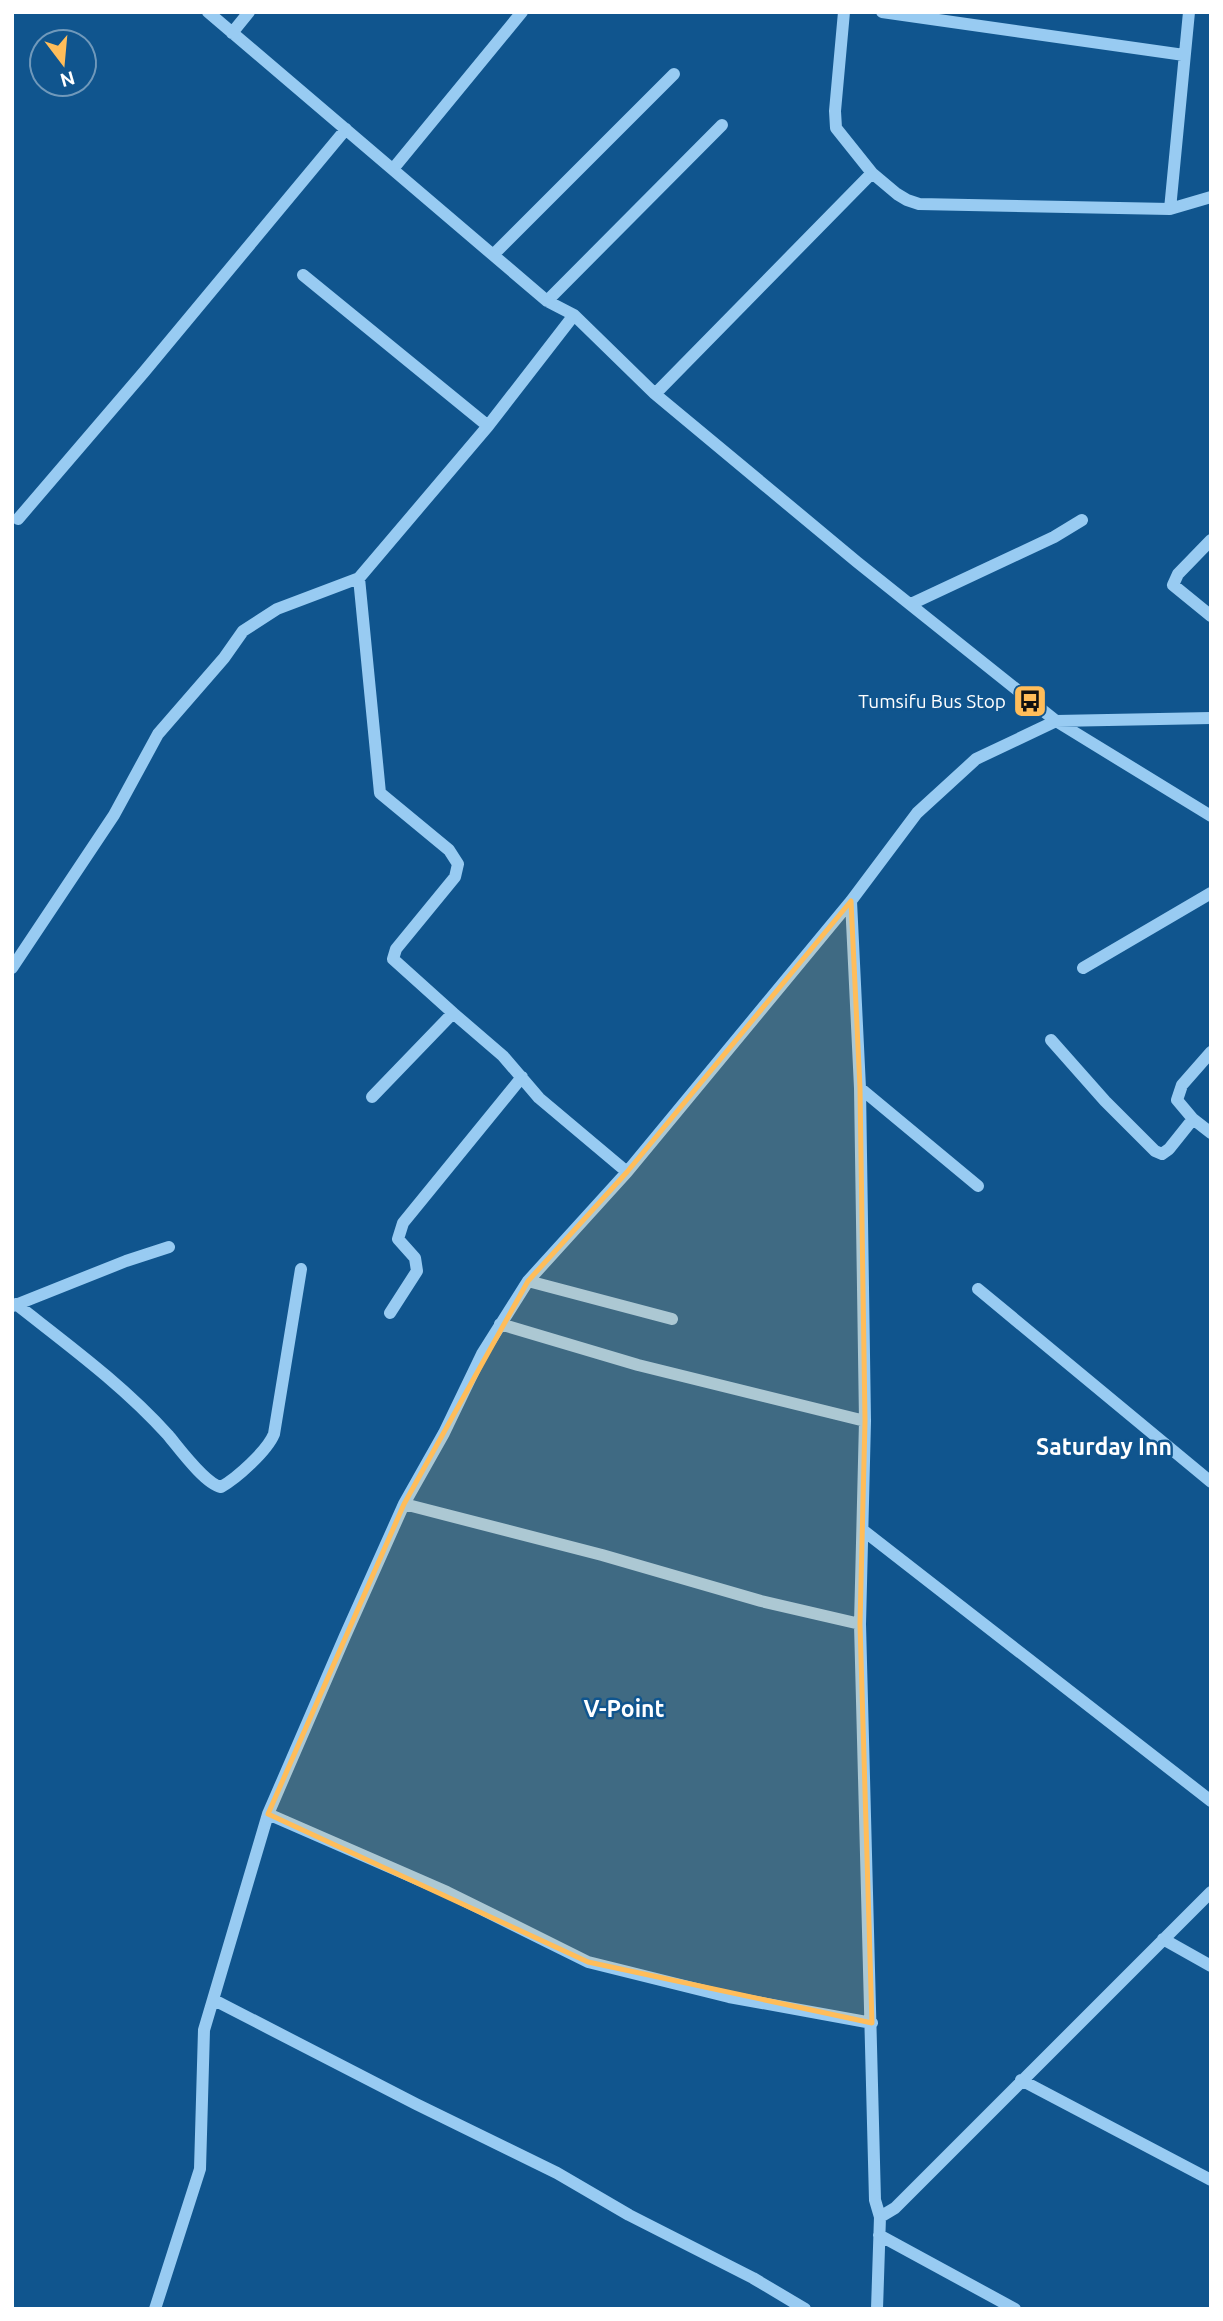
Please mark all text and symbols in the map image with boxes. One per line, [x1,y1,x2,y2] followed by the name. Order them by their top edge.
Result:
[28,28,98,98] north arrow
[58,67,78,92] text: N
[1011,682,1049,720] bus stop icon: Tumsifu Bus Stop
[858,690,1006,712] place label: Tumsifu Bus Stop
[1036,1434,1172,1459] district label: Saturday Inn
[584,1696,665,1721] district label: V-Point

